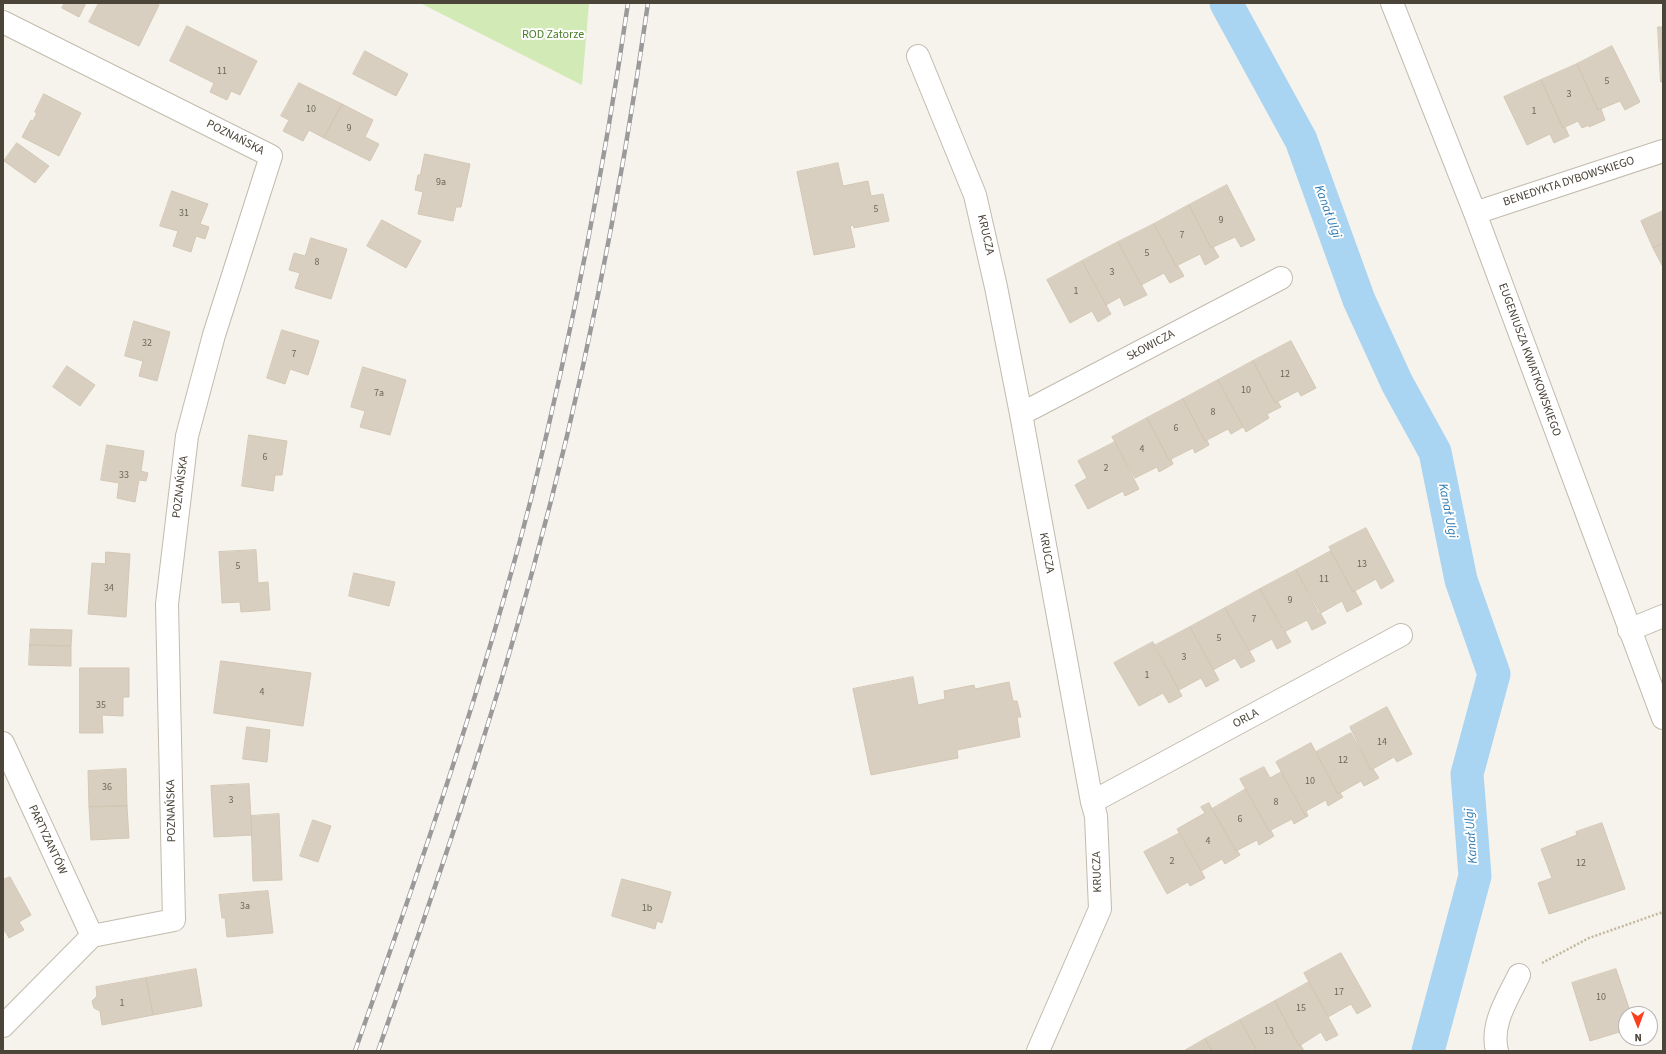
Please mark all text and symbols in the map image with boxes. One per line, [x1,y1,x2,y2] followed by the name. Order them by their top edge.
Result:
[522,28,584,42] park label: ROD Zatorze
[217,66,227,78] house number: 11
[1605,76,1609,88] house number: 5
[1567,89,1571,101] house number: 3
[306,104,316,116] house number: 10
[1532,106,1536,118] house number: 1
[204,117,266,159] street label: POZNAŃSKA
[347,123,351,135] house number: 9
[1501,154,1637,210] street label: BENEDYKTA DYBOWSKIEGO
[436,177,446,189] house number: 9a
[1310,183,1344,241] water label: Kanał Ulgi
[874,204,878,216] house number: 5
[179,208,189,220] house number: 31
[973,213,997,257] street label: KRUCZA
[1219,215,1223,227] house number: 9
[1180,230,1184,242] house number: 7
[1145,248,1149,260] house number: 5
[315,257,319,269] house number: 8
[1110,267,1114,279] house number: 3
[1495,281,1563,439] street label: EUGENIUSZA KWIATKOWSKIEGO
[1074,286,1078,298] house number: 1
[1125,327,1177,365] street label: SŁOWICZA
[142,338,152,350] house number: 32
[292,349,296,361] house number: 7
[1280,369,1290,381] house number: 12
[1241,385,1251,397] house number: 10
[374,388,384,400] house number: 7a
[1211,407,1215,419] house number: 8
[1174,423,1178,435] house number: 6
[1140,444,1144,456] house number: 4
[263,452,267,464] house number: 6
[170,455,192,519] street label: POZNAŃSKA
[1104,463,1108,475] house number: 2
[119,470,129,482] house number: 33
[1434,482,1460,540] water label: Kanał Ulgi
[1035,531,1057,575] street label: KRUCZA
[1357,559,1367,571] house number: 13
[236,561,240,573] house number: 5
[1319,574,1329,586] house number: 11
[104,583,114,595] house number: 34
[1288,595,1292,607] house number: 9
[1252,614,1256,626] house number: 7
[1217,633,1221,645] house number: 5
[1182,652,1186,664] house number: 3
[1145,670,1149,682] house number: 1
[260,687,264,699] house number: 4
[96,700,106,712] house number: 35
[1231,706,1261,732] street label: ORLA
[1377,737,1387,749] house number: 14
[1338,755,1348,767] house number: 12
[1305,776,1315,788] house number: 10
[164,779,180,843] street label: POZNAŃSKA
[102,782,112,794] house number: 36
[229,795,233,807] house number: 3
[1274,797,1278,809] house number: 8
[25,803,69,877] street label: PARTYZANTÓW
[1462,808,1482,864] water label: Kanał Ulgi
[1238,814,1242,826] house number: 6
[1206,836,1210,848] house number: 4
[1090,851,1106,893] street label: KRUCZA
[1170,856,1174,868] house number: 2
[1576,858,1586,870] house number: 12
[240,901,250,913] house number: 3a
[642,903,652,915] house number: 1b
[1334,987,1344,999] house number: 17
[1596,992,1606,1004] house number: 10
[120,998,124,1010] house number: 1
[1296,1003,1306,1015] house number: 15
[1618,1006,1658,1046] north arrow
[1264,1026,1274,1038] house number: 13
[1634,1030,1642,1045] text: N

